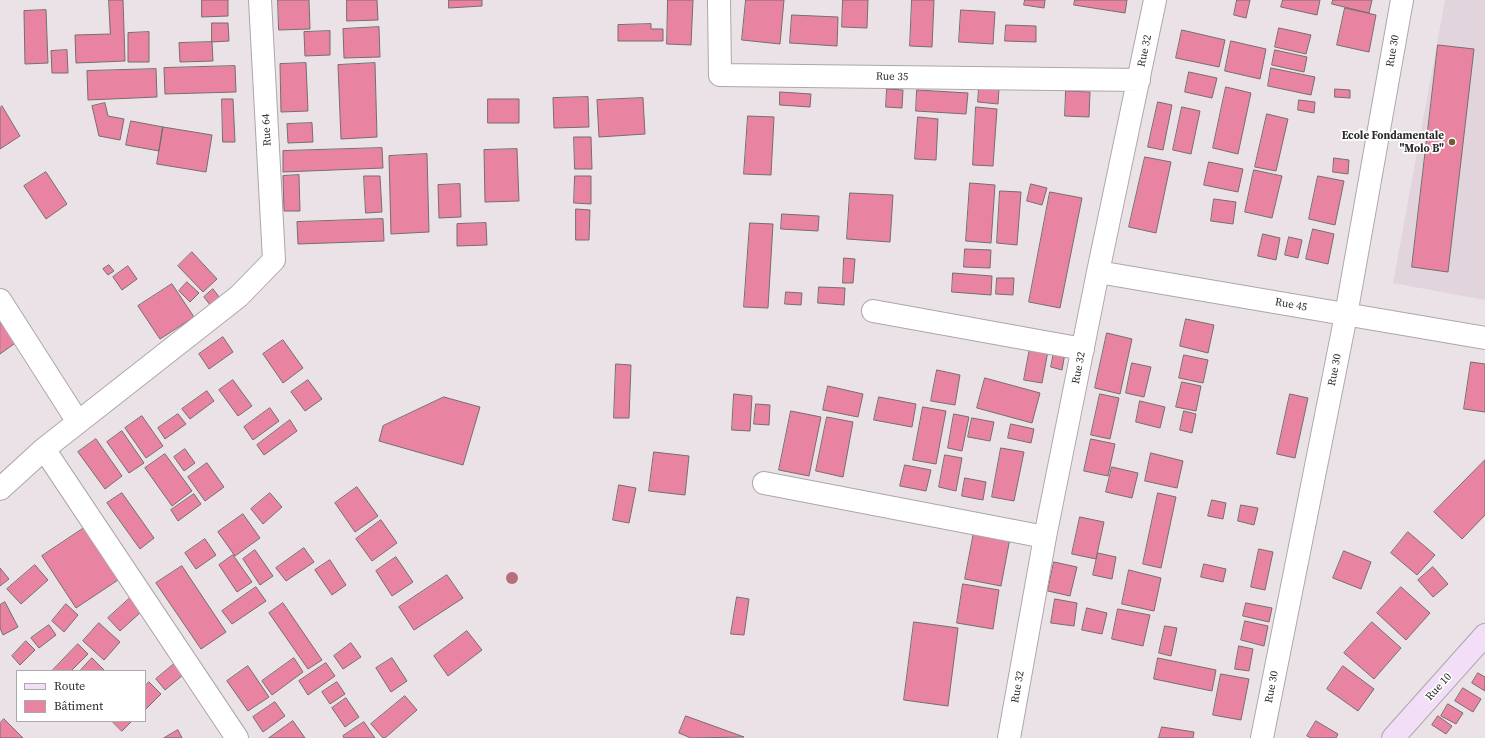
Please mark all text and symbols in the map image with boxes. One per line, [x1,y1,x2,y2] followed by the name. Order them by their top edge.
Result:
[1135,34,1155,68] street label: Rue 32
[1384,34,1402,68] street label: Rue 30
[876,70,908,84] street label: Rue 35
[260,113,274,147] street label: Rue 64
[1342,129,1444,155] place label: Ecole Fondamentale "Molo B"
[1447,137,1457,147] marker: Ecole Fondamentale "Molo B"
[1274,296,1308,314] street label: Rue 45
[1069,351,1089,385] street label: Rue 32
[1325,353,1345,387] street label: Rue 30
[16,670,146,722] legend
[1009,670,1027,704] street label: Rue 32
[1262,670,1282,704] street label: Rue 30
[1423,671,1455,703] street label: Rue 10
[54,678,85,694] text: Route
[54,698,103,714] text: Bâtiment

